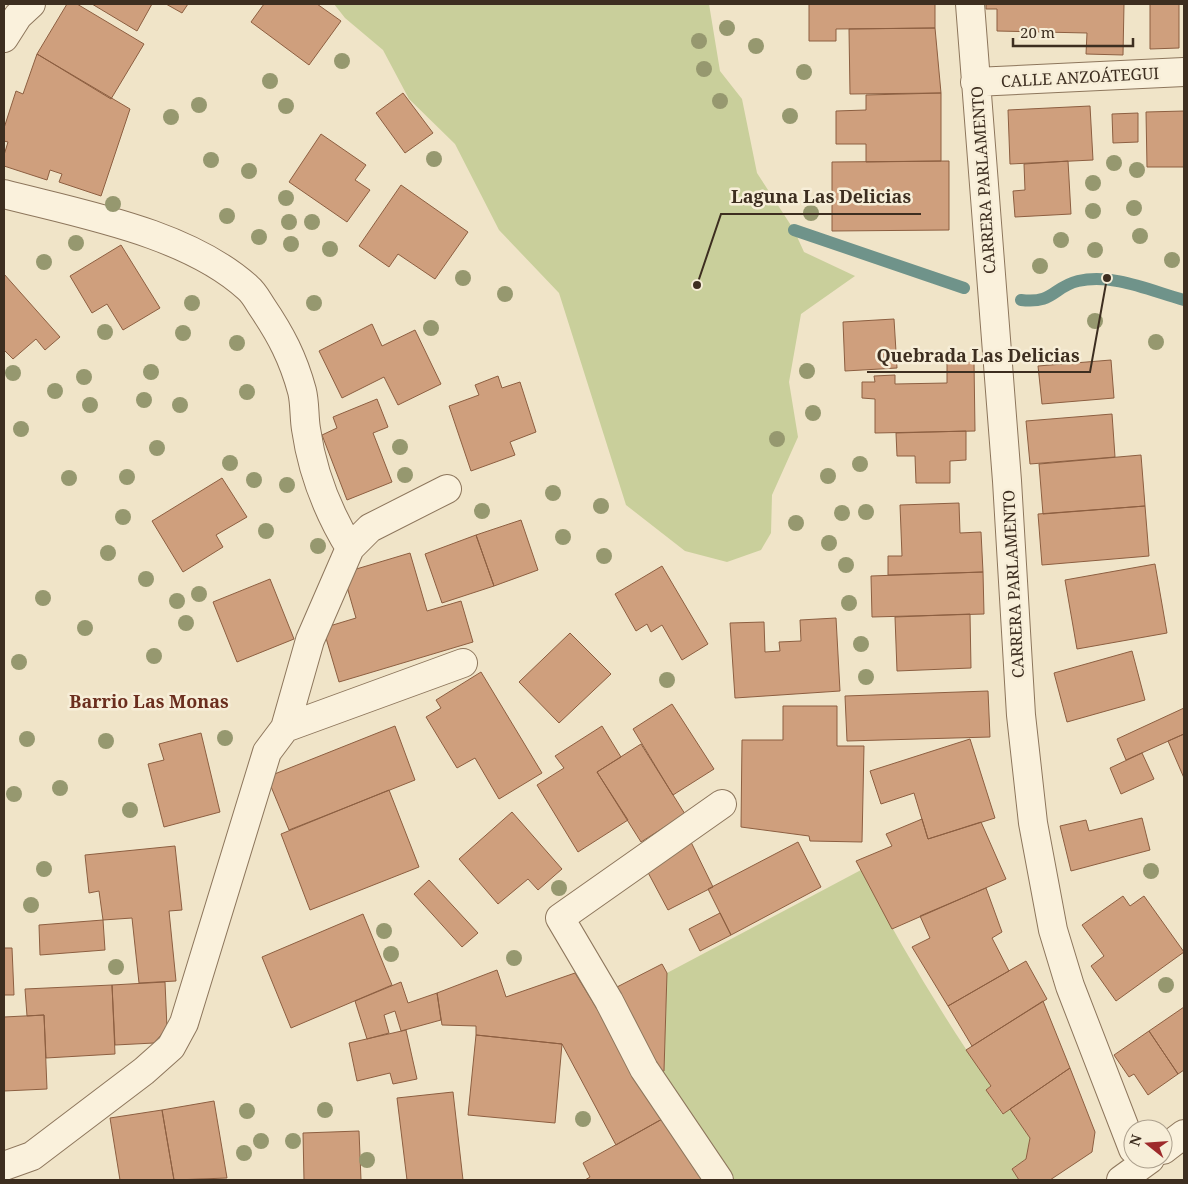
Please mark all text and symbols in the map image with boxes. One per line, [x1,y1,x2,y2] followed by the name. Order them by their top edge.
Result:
[1013,15,1133,47] scale bar
[1020,22,1055,42] text: 20 m
[1000,62,1160,92] street label: CALLE ANZOÁTEGUI
[965,85,1001,275] street label: CARRERA PARLAMENTO
[721,181,921,214] callout: Laguna Las Delicias
[731,184,911,208] text: Laguna Las Delicias
[867,339,1090,372] callout: Quebrada Las Delicias
[876,343,1080,367] text: Quebrada Las Delicias
[997,489,1029,679] street label: CARRERA PARLAMENTO
[69,689,229,713] district label: Barrio Las Monas
[1123,1119,1173,1169] north arrow
[1124,1132,1146,1148] text: N

